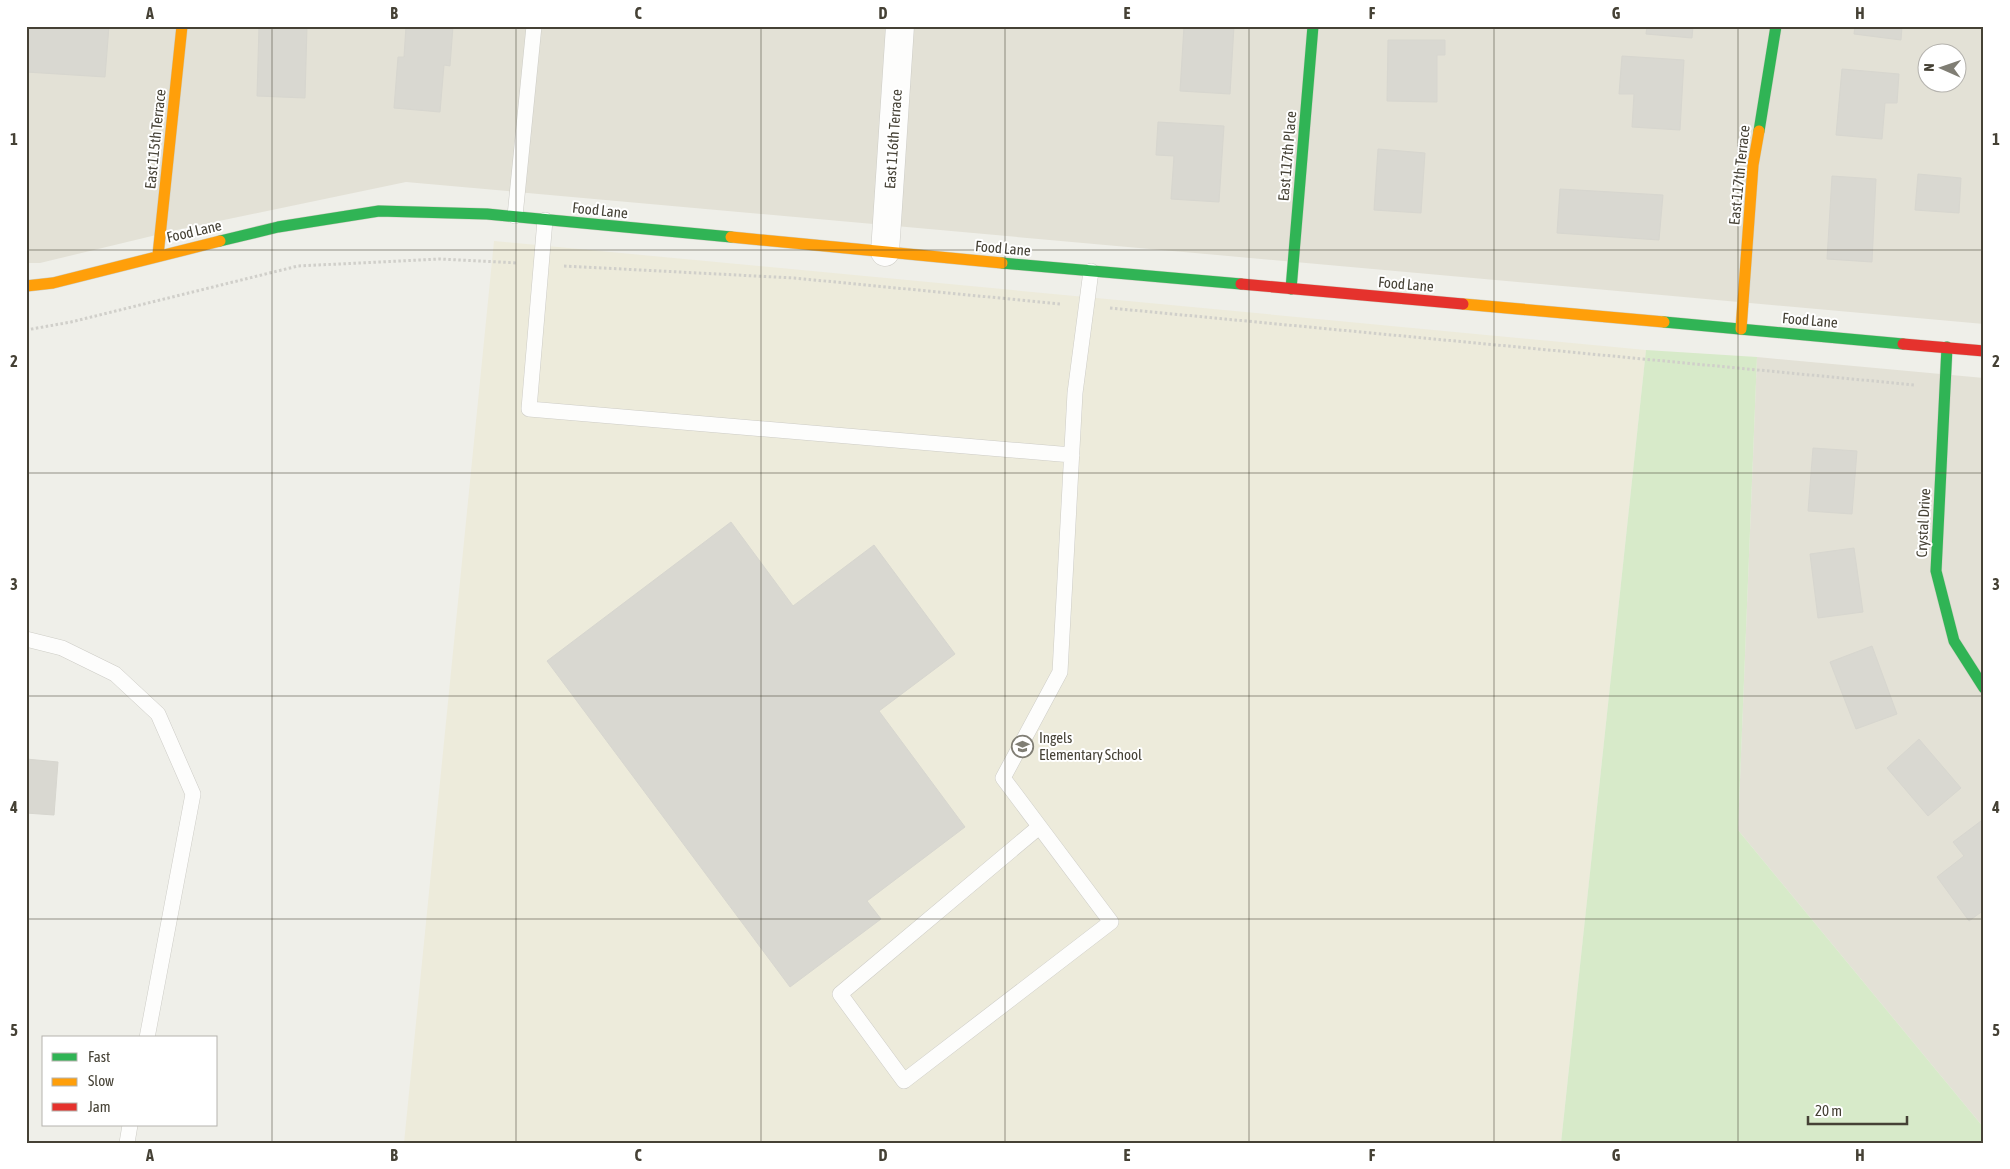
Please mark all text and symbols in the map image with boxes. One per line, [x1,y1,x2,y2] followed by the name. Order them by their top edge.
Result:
[145,4,154,22] text: A
[390,4,398,22] text: B
[634,4,642,22] text: C
[879,4,888,22] text: D
[1124,4,1131,22] text: E
[1369,4,1376,22] text: F
[1612,4,1621,22] text: G
[1855,4,1865,22] text: H
[1918,42,1968,92] north arrow
[1921,63,1937,72] text: N
[141,88,169,190] street label: East 115th Terrace
[881,88,905,190] street label: East 116th Terrace
[1275,110,1299,202] street label: East 117th Place
[1725,124,1753,226] street label: East 117th Terrace
[10,130,18,148] text: 1
[1992,130,2000,148] text: 1
[571,199,629,221] street label: Food Lane
[165,216,223,246] street label: Food Lane
[974,237,1032,259] street label: Food Lane
[1377,273,1435,295] street label: Food Lane
[1781,309,1839,331] street label: Food Lane
[10,352,18,370] text: 2
[1992,352,2000,370] text: 2
[1913,488,1933,558] street label: Crystal Drive
[10,575,18,593] text: 3
[1992,575,2000,593] text: 3
[1039,729,1142,763] place label: Ingels Elementary School
[1011,734,1035,758] school or university icon: Ingels Elementary School
[9,798,18,816] text: 4
[1991,798,2000,816] text: 4
[10,1021,18,1039] text: 5
[1992,1021,2000,1039] text: 5
[42,1036,218,1126] legend
[88,1048,110,1065] text: Fast
[88,1072,114,1089] text: Slow
[1808,1094,1906,1126] scale bar
[88,1098,111,1115] text: Jam
[1815,1102,1842,1119] text: 20 m
[145,1146,154,1164] text: A
[390,1146,398,1164] text: B
[634,1146,642,1164] text: C
[879,1146,888,1164] text: D
[1124,1146,1131,1164] text: E
[1369,1146,1376,1164] text: F
[1612,1146,1621,1164] text: G
[1855,1146,1865,1164] text: H

